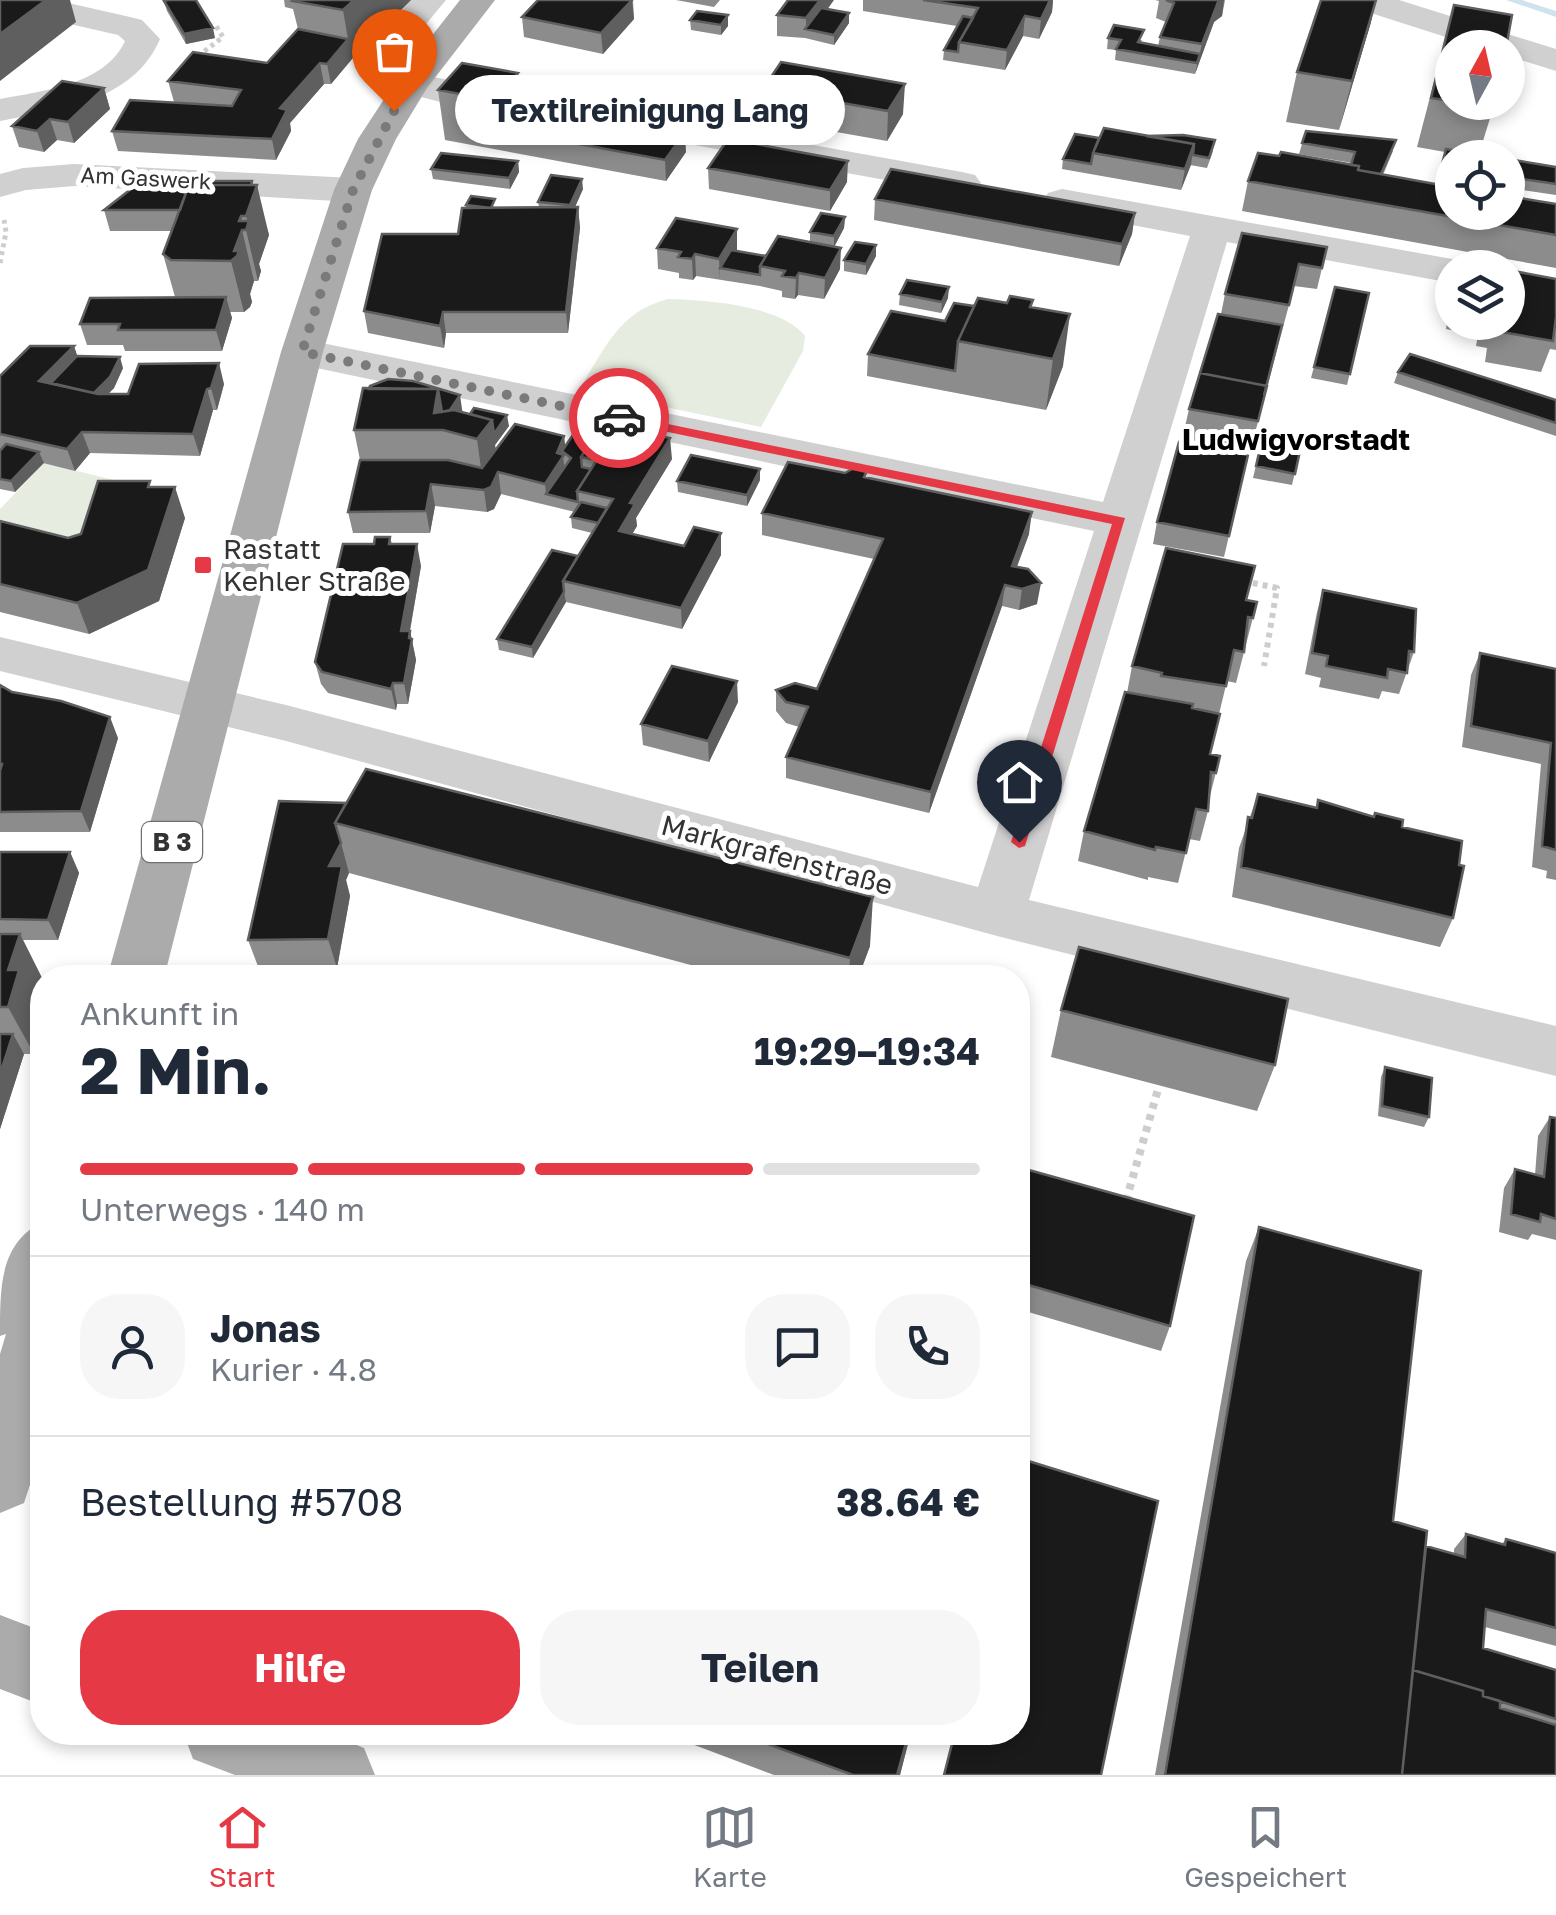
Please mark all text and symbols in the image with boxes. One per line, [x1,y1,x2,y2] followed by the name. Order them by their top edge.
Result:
[352,9,437,112] pin
[367,24,422,79] icon: bag
[1435,30,1525,120] north arrow
[1435,30,1525,340] map controls
[454,76,844,146] callout: Textilreinigung Lang
[491,91,809,129] text: Textilreinigung Lang
[1435,140,1525,230] button: locate
[80,161,212,194] street label: Am Gaswerk
[1435,250,1525,340] button: layers
[569,368,669,468] courier
[592,391,647,446] icon: car
[1182,421,1410,457] district label: Ludwigvorstadt
[223,532,406,597] place label: Rastatt Kehler Straße
[192,554,214,576] marker: Rastatt Kehler Straße
[977,740,1062,843] pin
[992,755,1047,810] icon: home
[658,808,896,901] street label: Markgrafenstraße
[142,822,202,862] road number: B 3
[80,994,239,1032] text: Ankunft in
[754,1028,980,1073] text: 19:29–19:34
[80,1030,272,1108] text: 2 Min.
[80,1190,365,1228] text: Unterwegs · 140 m
[80,1294,185,1399] button: person
[745,1294,850,1399] button: chat
[875,1294,980,1399] button: phone
[210,1305,321,1350] text: Jonas
[210,1350,377,1388] text: Kurier · 4.8
[80,1479,403,1524] text: Bestellung #5708
[836,1479,980,1524] text: 38.64 €
[80,1610,520,1725] button: Hilfe
[540,1610,980,1725] button: Teilen
[209,1800,276,1893] tab: Start
[693,1800,767,1893] tab: Karte
[1184,1800,1347,1893] tab: Gespeichert

